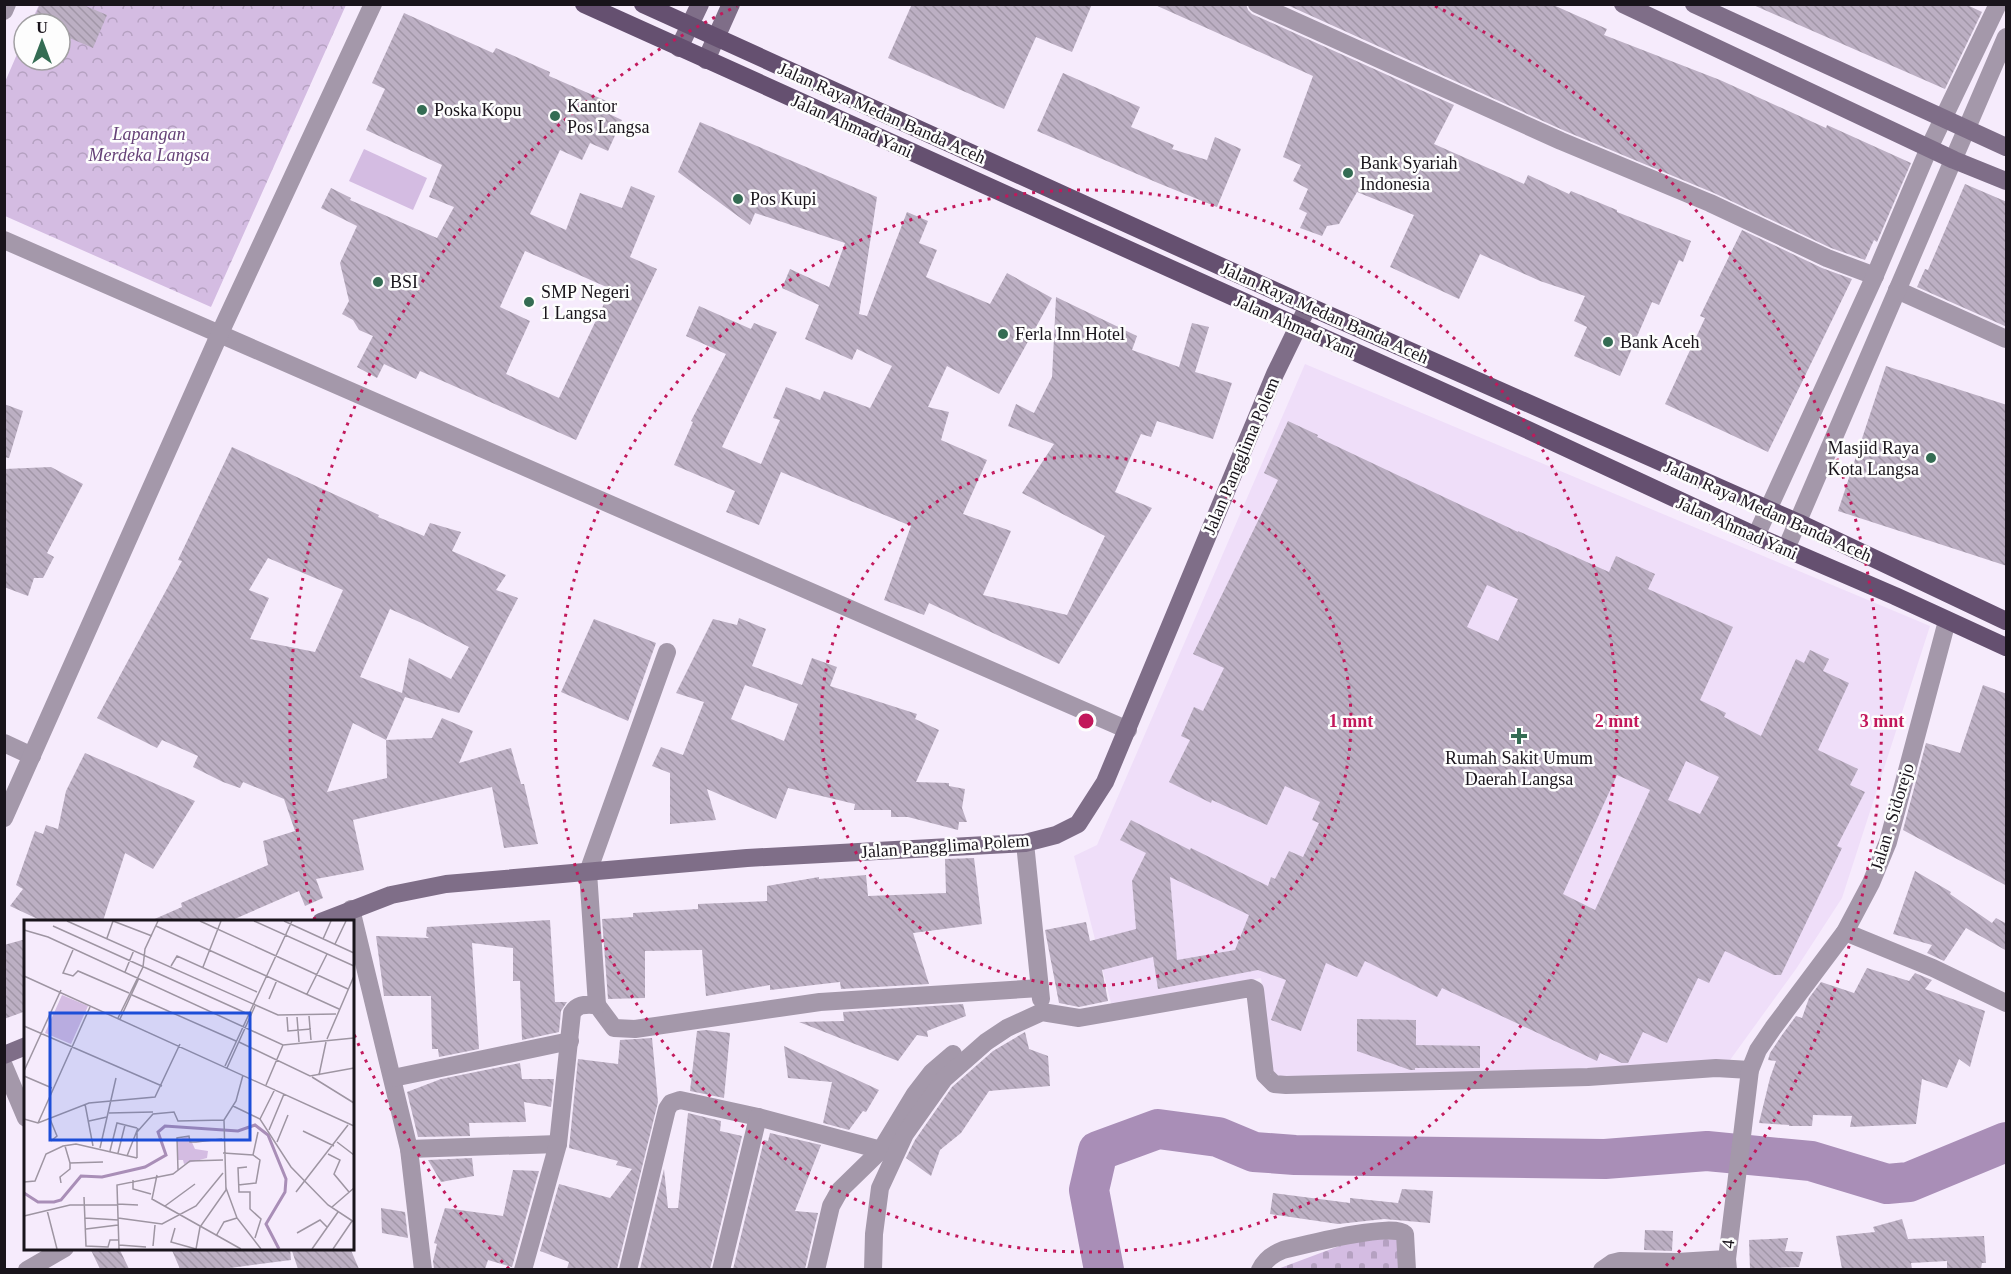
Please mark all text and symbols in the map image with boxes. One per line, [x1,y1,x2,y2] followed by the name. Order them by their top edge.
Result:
[12,12,72,72] north arrow
[36,19,48,36] text: U
[775,58,989,168] street label: Jalan Raya Medan Banda Aceh
[788,90,916,162] street label: Jalan Ahmad Yani
[567,96,650,137] place label: Kantor Pos Langsa
[434,100,522,120] place label: Poska Kopu
[415,103,429,117] marker: Poska Kopu
[548,109,562,123] marker: Kantor Pos Langsa
[88,124,209,165] park label: Lapangan Merdeka Langsa
[1360,153,1457,194] place label: Bank Syariah Indonesia
[1341,166,1355,180] marker: Bank Syariah Indonesia
[750,189,817,209] place label: Pos Kupi
[731,192,745,206] marker: Pos Kupi
[1218,258,1432,368] street label: Jalan Raya Medan Banda Aceh
[390,272,418,292] place label: BSI
[371,275,385,289] marker: BSI
[541,282,630,323] place label: SMP Negeri 1 Langsa
[1231,290,1359,362] street label: Jalan Ahmad Yani
[522,295,536,309] marker: SMP Negeri 1 Langsa
[1015,324,1125,344] place label: Ferla Inn Hotel
[996,327,1010,341] marker: Ferla Inn Hotel
[1620,332,1699,352] place label: Bank Aceh
[1601,335,1615,349] marker: Bank Aceh
[1199,374,1283,538] street label: Jalan Pangglima Polem
[1828,438,1919,479] place label: Masjid Raya Kota Langsa
[1924,451,1938,465] marker: Masjid Raya Kota Langsa
[1661,456,1875,566] street label: Jalan Raya Medan Banda Aceh
[1673,492,1801,564] street label: Jalan Ahmad Yani
[1076,711,1096,731] centre of rings
[1329,711,1373,731] text: 1 mnt
[1595,711,1639,731] text: 2 mnt
[1860,711,1904,731] text: 3 mnt
[1510,727,1528,745] marker: Rumah Sakit Umum Daerah Langsa
[1445,748,1593,789] place label: Rumah Sakit Umum Daerah Langsa
[1866,761,1918,873] street label: Jalan . Sidorejo
[860,830,1030,862] street label: Jalan Pangglima Polem
[24,920,354,1250] inset map
[1718,1238,1738,1250] street label: 4

